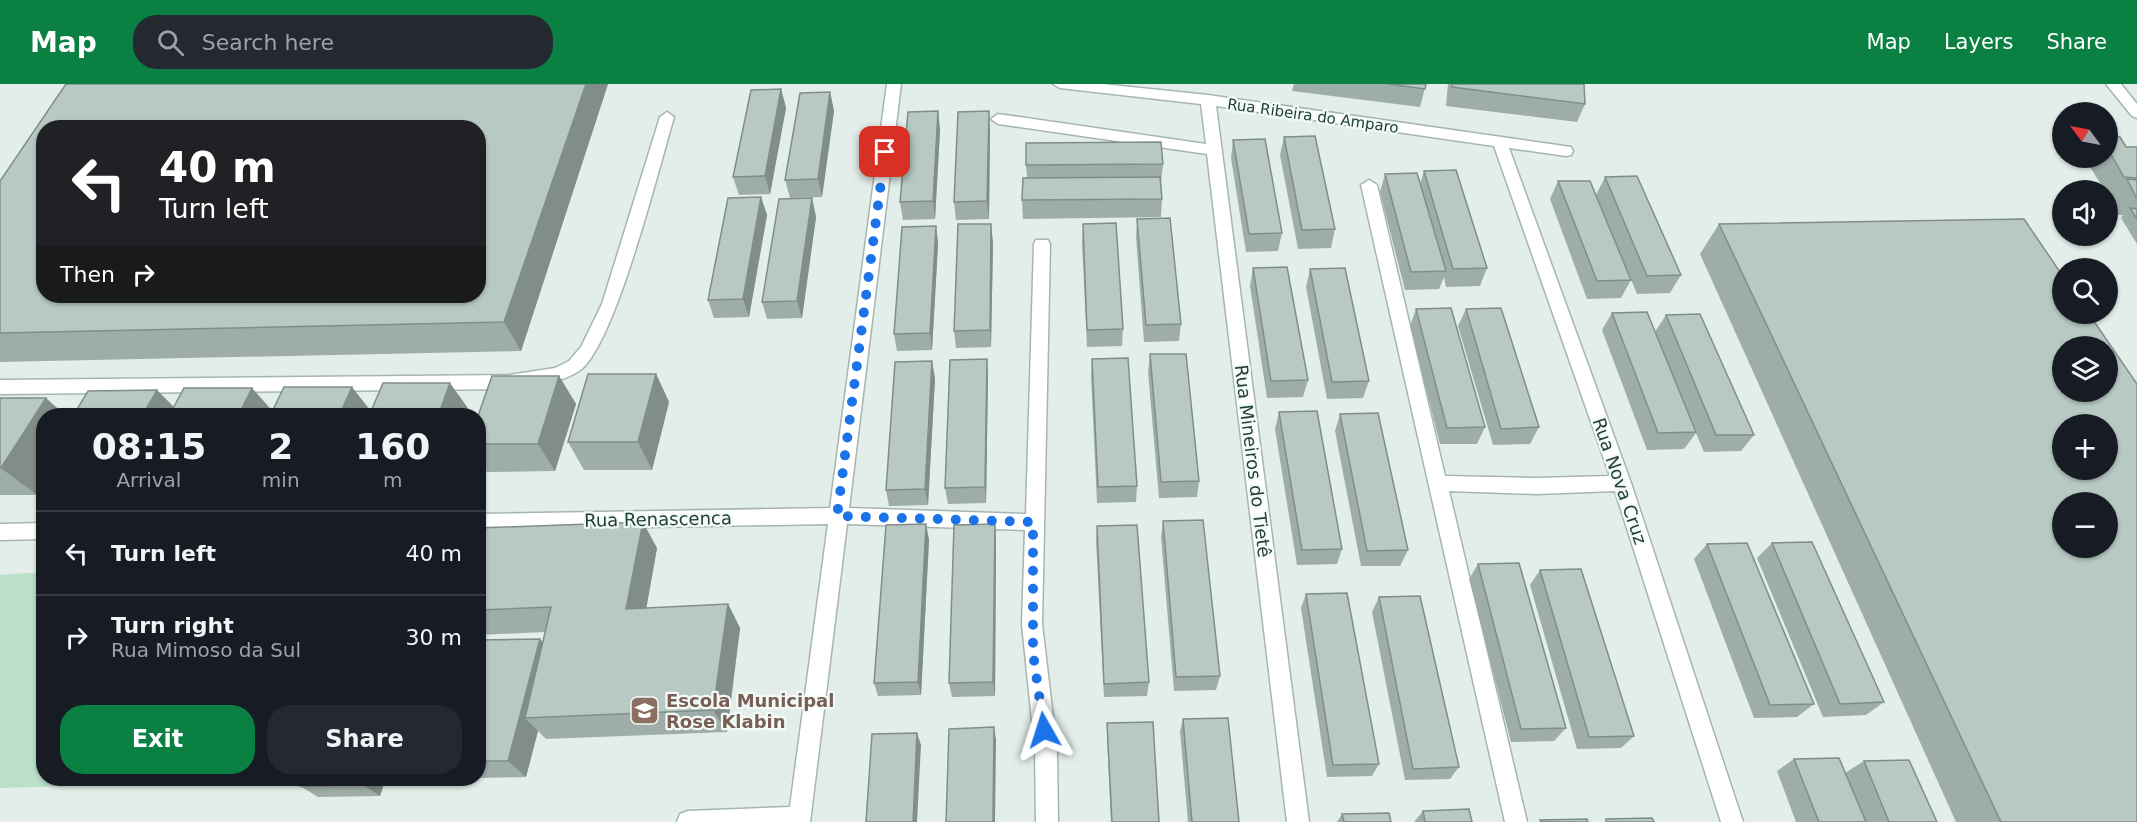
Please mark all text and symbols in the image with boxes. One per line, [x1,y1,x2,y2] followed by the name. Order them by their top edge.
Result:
[133,15,553,69] search box
[30,26,97,59] text: Map
[154,26,187,59] icon: search
[202,30,334,55] text: Search here
[1867,30,1911,54] text: Map
[1944,30,2013,54] text: Layers
[2046,30,2107,54] text: Share
[1226,95,1400,137] street label: Rua Ribeira do Amparo
[2052,102,2118,168] north arrow
[2052,102,2118,558] map controls
[859,126,910,177] pin
[868,135,901,168] icon: arrive
[159,143,276,192] text: 40 m
[60,144,138,222] icon: left
[2052,180,2118,246] button: sound
[159,193,269,224] text: Turn left
[127,258,160,291] icon: right
[2052,258,2118,324] button: search
[60,262,115,287] text: Then
[2052,336,2118,402] button: layers
[1231,364,1275,558] street label: Rua Mineiros do Tietê
[2052,414,2118,480] button: +
[1588,415,1652,547] street label: Rua Nova Cruz
[92,426,206,467] text: 08:15
[268,426,293,467] text: 2
[355,426,430,467] text: 160
[116,468,181,492] text: Arrival
[262,468,300,492] text: min
[383,468,403,492] text: m
[2052,492,2118,558] button: −
[584,507,732,531] street label: Rua Renascenca
[60,537,93,570] icon: left
[111,541,216,566] text: Turn left
[406,541,462,566] text: 40 m
[111,613,234,638] text: Turn right
[60,621,93,654] icon: right
[406,625,462,650] text: 30 m
[111,638,301,662] text: Rua Mimoso da Sul
[666,690,834,732] place label: Escola Municipal Rose Klabin
[629,694,661,726] school or university icon: Escola Municipal Rose Klabin
[1012,698,1076,762] position arrow
[60,705,255,774] button: Exit
[267,705,462,774] button: Share

